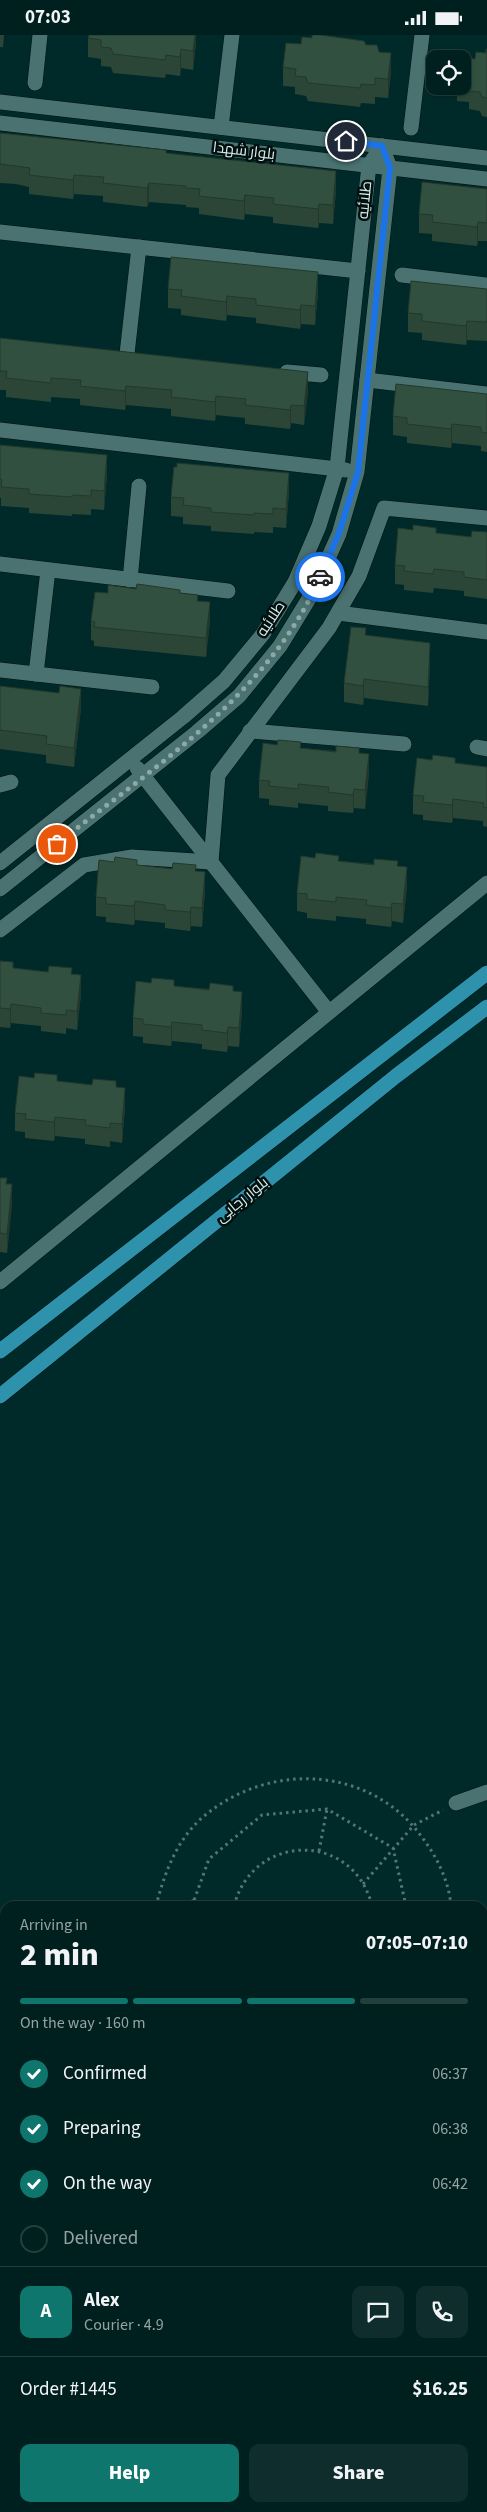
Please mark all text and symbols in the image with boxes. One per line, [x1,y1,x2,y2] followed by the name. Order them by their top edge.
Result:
[25,4,71,31] text: 07:03
[426,50,471,95] map controls
[426,50,471,95] button: locate
[325,120,367,162] pin
[332,127,360,155] icon: home
[212,137,276,165] street label: بلوار شهدا
[353,180,377,220] street label: طلائیه
[295,552,345,602] courier
[306,563,334,591] icon: car
[252,597,290,641] street label: طلائیه
[36,823,78,865] pin
[43,830,71,858] icon: bag
[211,1172,273,1228] street label: بلوار رجایی
[20,1914,88,1936] text: Arriving in
[366,1930,468,1957] text: 07:05–07:10
[20,1932,99,1978] text: 2 min
[20,2012,145,2034] text: On the way · 160 m
[20,2060,48,2088] icon: check
[63,2060,147,2087] text: Confirmed
[432,2063,468,2085] text: 06:37
[20,2115,48,2143] icon: check
[63,2115,141,2142] text: Preparing
[432,2118,468,2140] text: 06:38
[20,2170,48,2198] icon: check
[63,2170,152,2197] text: On the way
[432,2173,468,2195] text: 06:42
[63,2225,138,2252] text: Delivered
[352,2286,404,2338] button: chat
[416,2286,468,2338] button: phone
[84,2287,120,2314] text: Alex
[41,2298,51,2325] text: A
[84,2314,164,2336] text: Courier · 4.9
[20,2376,117,2403] text: Order #1445
[412,2376,468,2403] text: $16.25
[20,2444,239,2502] button: Help
[249,2444,468,2502] button: Share

